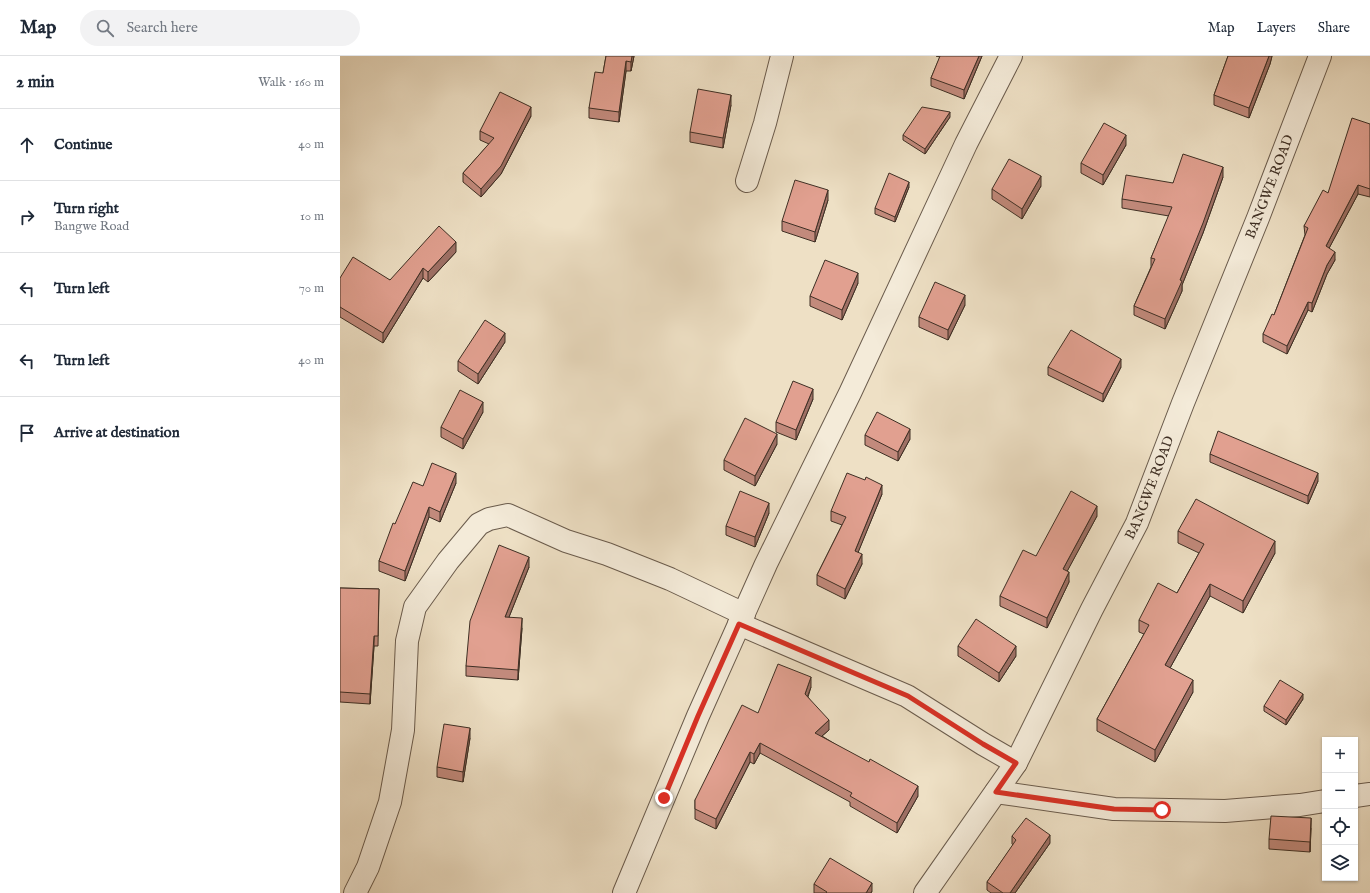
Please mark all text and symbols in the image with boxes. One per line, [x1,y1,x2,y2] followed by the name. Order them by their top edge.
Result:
[80,10,360,46] search box
[20,16,56,40] text: Map
[94,17,116,39] icon: search
[126,18,198,37] text: Search here
[1208,19,1235,37] text: Map
[1257,19,1296,37] text: Layers
[1318,19,1350,37] text: Share
[16,72,54,93] text: 2 min
[258,74,324,91] text: Walk · 160 m
[1241,132,1298,242] street label: BANGWE ROAD
[16,134,38,156] icon: ahead
[54,135,112,154] text: Continue
[298,136,324,153] text: 40 m
[54,199,119,218] text: Turn right
[16,206,38,228] icon: right
[300,208,324,225] text: 10 m
[54,218,129,235] text: Bangwe Road
[16,278,38,300] icon: left
[54,279,110,298] text: Turn left
[299,280,324,297] text: 70 m
[16,350,38,372] icon: left
[54,351,110,370] text: Turn left
[298,352,324,369] text: 40 m
[16,422,38,444] icon: arrive
[54,423,180,442] text: Arrive at destination
[1121,433,1179,543] street label: BANGWE ROAD
[1322,737,1358,881] map controls
[1322,737,1358,773] button: +
[1322,773,1358,809] button: −
[655,789,673,807] route end
[1153,801,1171,819] route start
[1322,809,1358,845] button: locate
[1322,845,1358,881] button: layers

